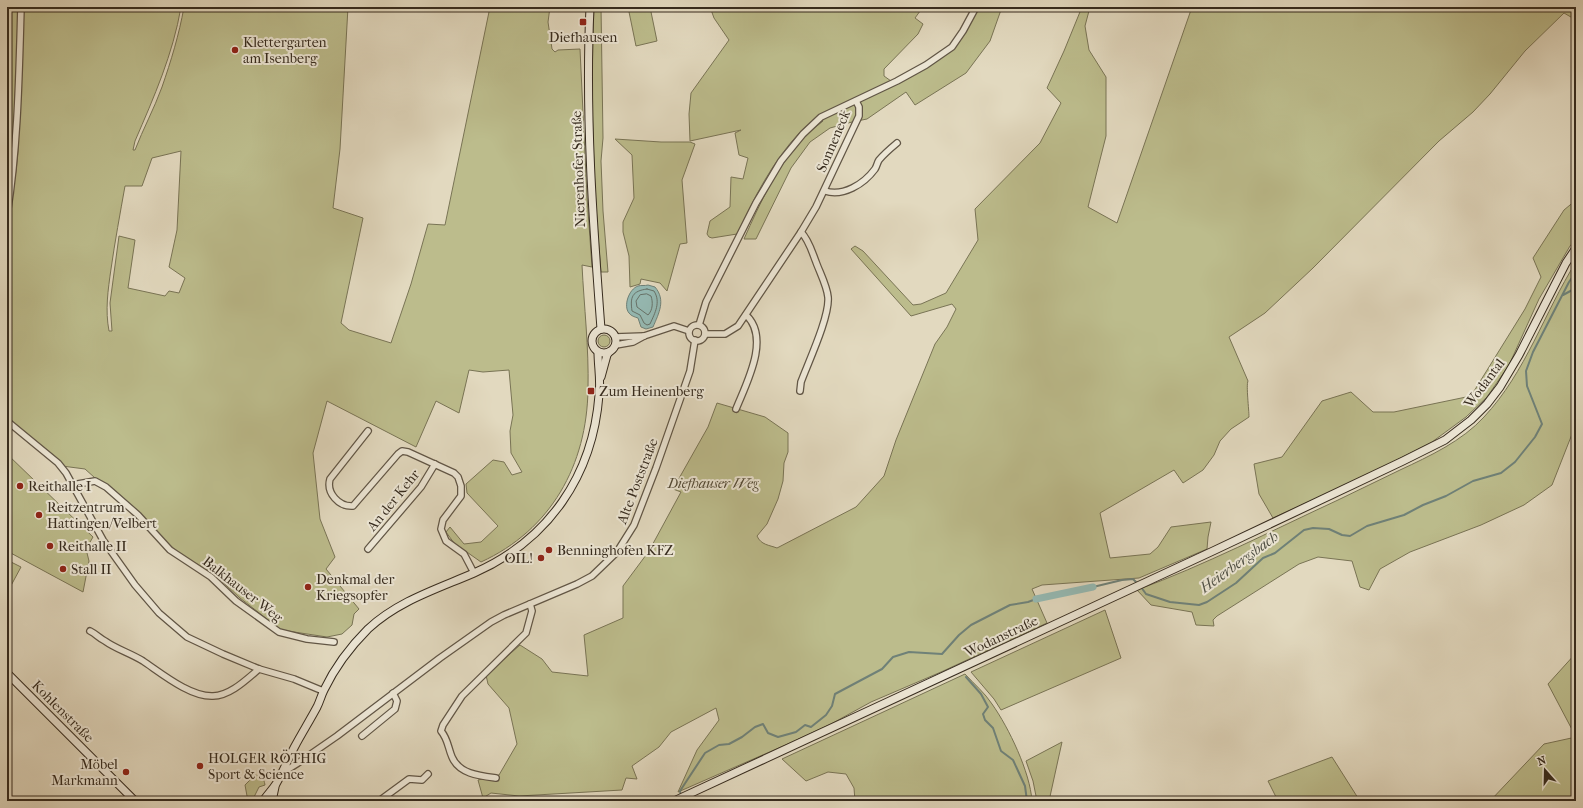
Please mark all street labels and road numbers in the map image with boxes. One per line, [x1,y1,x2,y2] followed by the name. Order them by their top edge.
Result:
[813,107,854,175] street label: Sonneneck
[568,110,589,228] street label: Nierenhofer Straße
[1460,355,1509,412] street label: Wodantal
[613,436,662,527] street label: Alte Poststraße
[363,466,423,535] street label: An der Kehr
[199,553,287,626] street label: Balkhauser Weg
[961,612,1041,661] street label: Wodanstraße
[28,677,97,746] street label: Kohlenstraße

